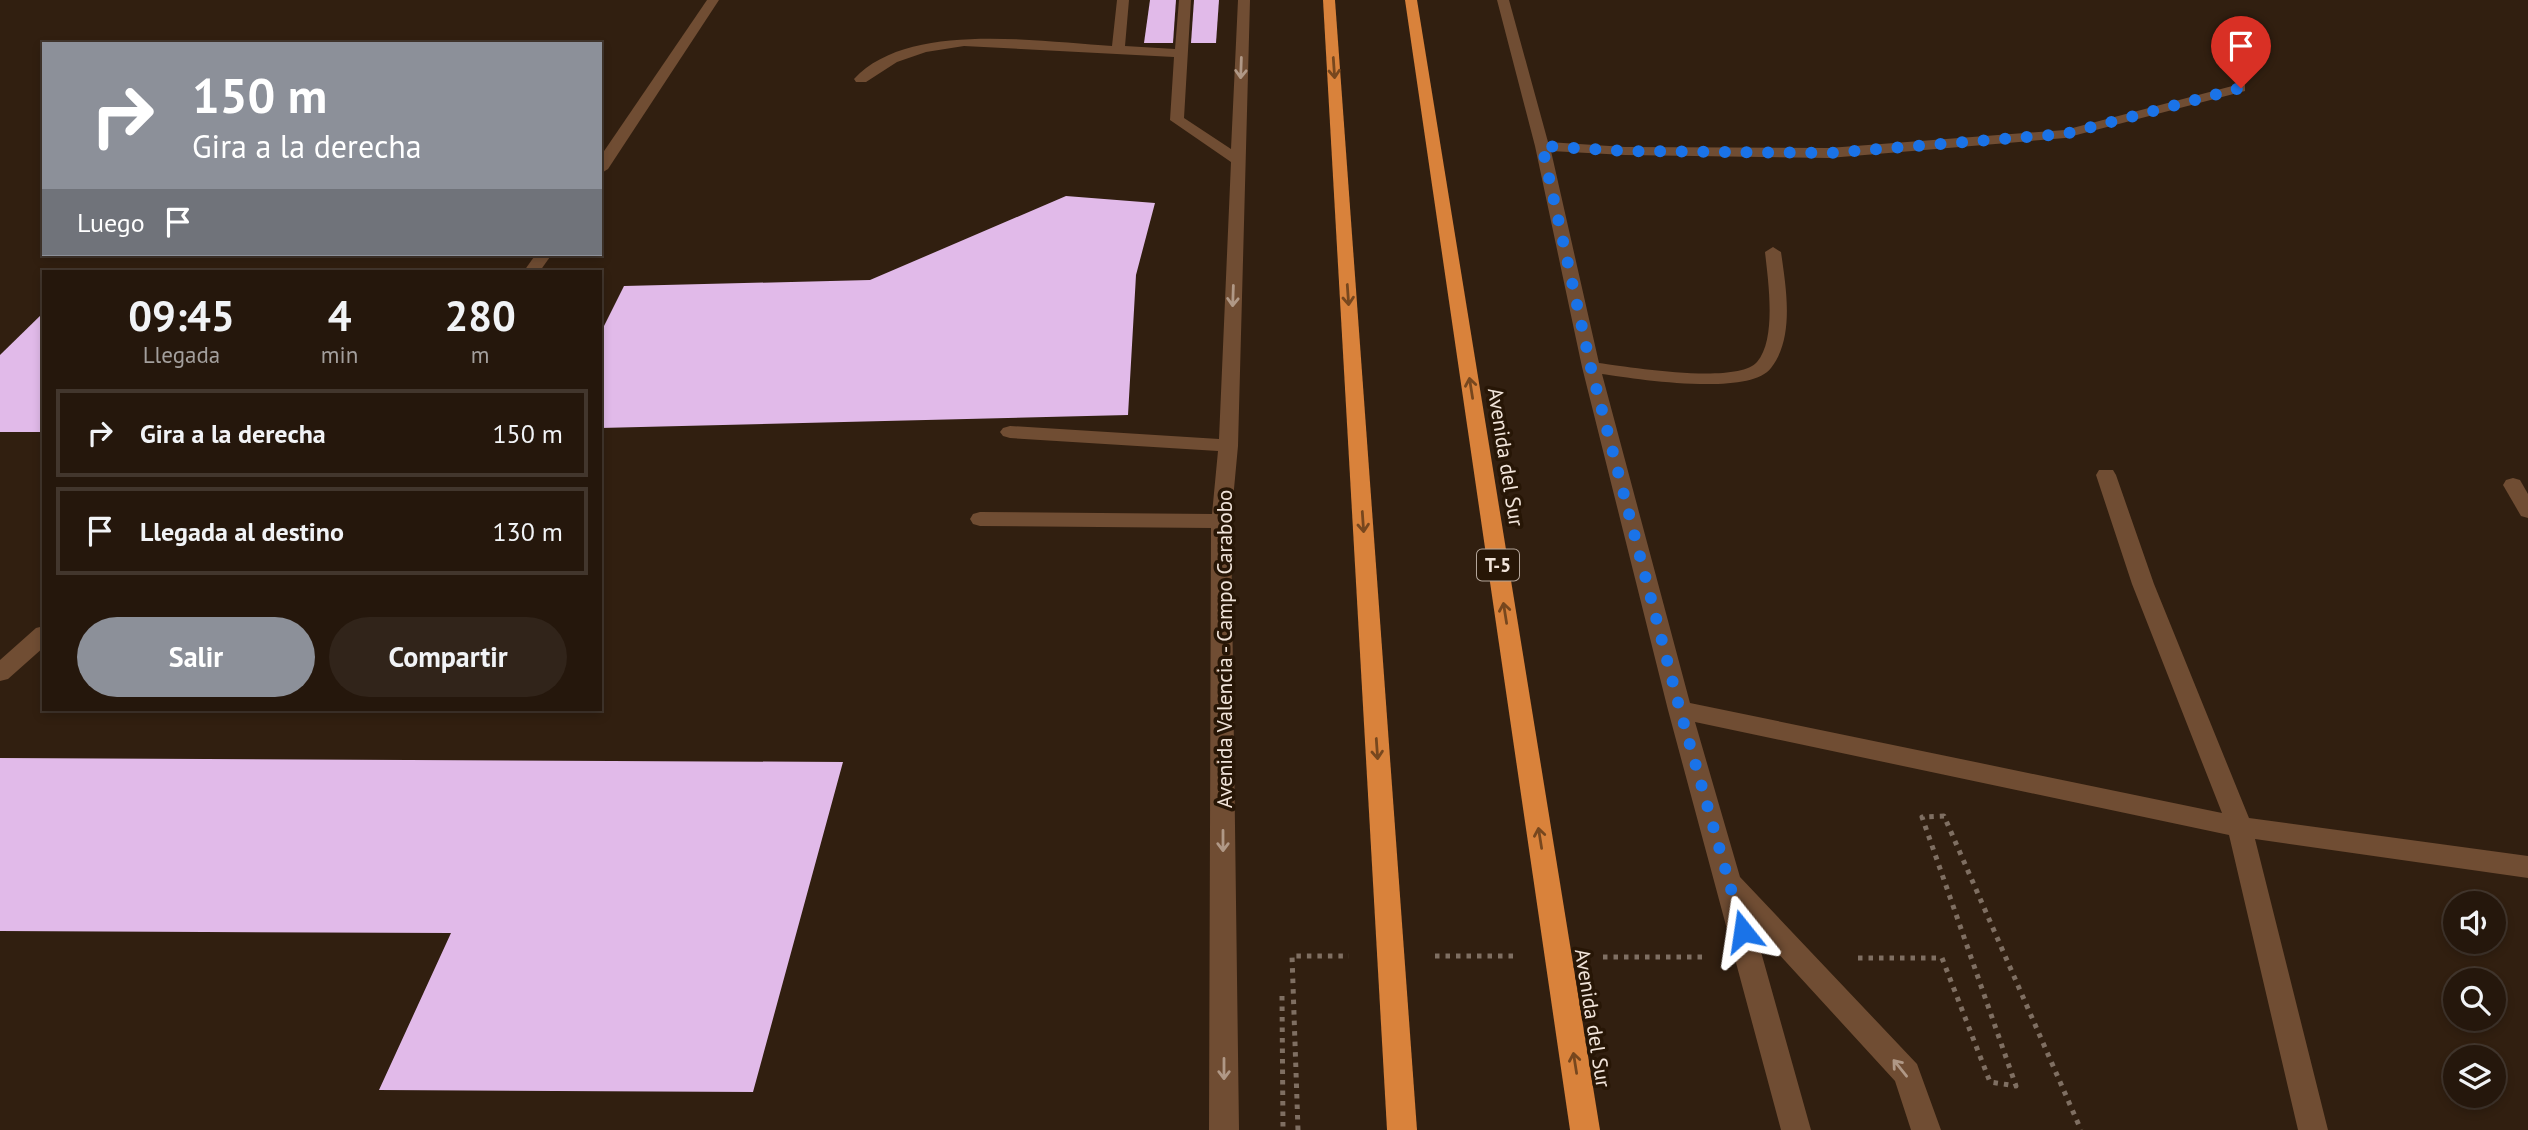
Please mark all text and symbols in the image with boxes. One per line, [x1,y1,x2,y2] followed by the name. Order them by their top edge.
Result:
[2211,16,2271,88] pin
[2222,27,2260,65] icon: arrive
[1235,56,1248,79] one-way arrow
[1328,56,1341,79] one-way arrow
[192,63,327,127] text: 150 m
[77,70,168,161] icon: right
[192,125,422,167] text: Gira a la derecha
[159,203,197,241] icon: arrive
[77,206,145,239] text: Luego
[1342,283,1355,306] one-way arrow
[1226,284,1239,307] one-way arrow
[128,288,235,343] text: 09:45
[328,288,351,343] text: 4
[444,288,516,343] text: 280
[143,340,220,369] text: Llegada
[321,340,358,369] text: min
[471,340,489,369] text: m
[1464,377,1477,400] one-way arrow
[1482,386,1530,528] street label: Avenida del Sur
[81,414,119,452] icon: right
[140,417,326,450] text: Gira a la derecha
[492,417,563,450] text: 150 m
[1211,490,1238,808] street label: Avenida Valencia - Campo Carabobo
[1356,510,1369,533] one-way arrow
[81,512,119,550] icon: arrive
[140,515,344,548] text: Llegada al destino
[492,515,563,548] text: 130 m
[1477,550,1519,580] road number: T-5
[1499,602,1512,625] one-way arrow
[77,617,315,697] button: Salir
[329,617,567,697] button: Compartir
[1371,737,1384,760] one-way arrow
[1533,827,1546,850] one-way arrow
[1216,829,1230,852] one-way arrow
[2443,891,2506,1108] map controls
[2443,891,2506,954] button: sound
[1706,894,1780,968] position arrow
[1569,947,1617,1089] street label: Avenida del Sur
[2443,968,2506,1031] button: search
[2443,1045,2506,1108] button: layers
[1568,1052,1581,1074] one-way arrow
[1217,1057,1231,1080] one-way arrow
[1893,1059,1908,1077] one-way arrow

